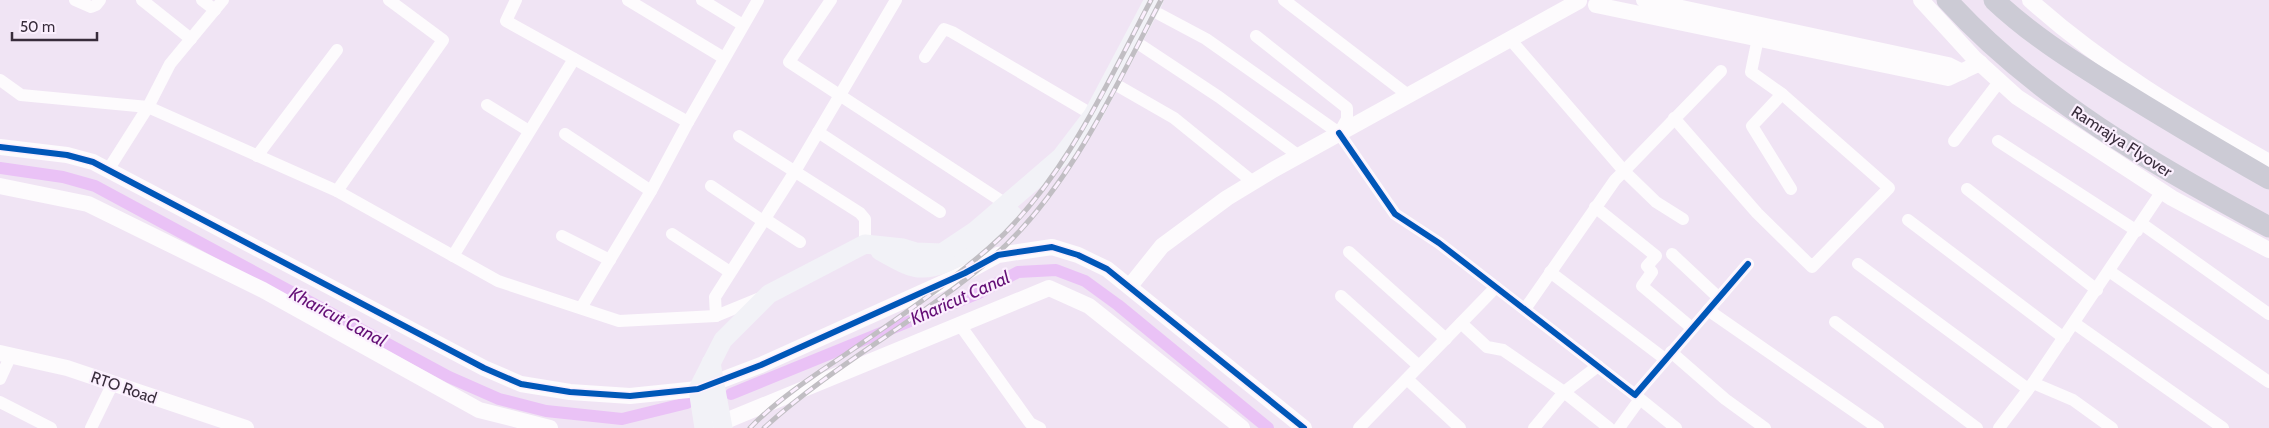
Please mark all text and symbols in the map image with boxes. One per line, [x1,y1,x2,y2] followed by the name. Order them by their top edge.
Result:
[12,10,98,42] scale bar
[20,18,55,36] text: 50 m
[2068,102,2176,182] street label: Ramrajya Flyover
[907,266,1014,330] water label: Kharicut Canal
[286,282,391,352] water label: Kharicut Canal
[88,367,159,408] street label: RTO Road

